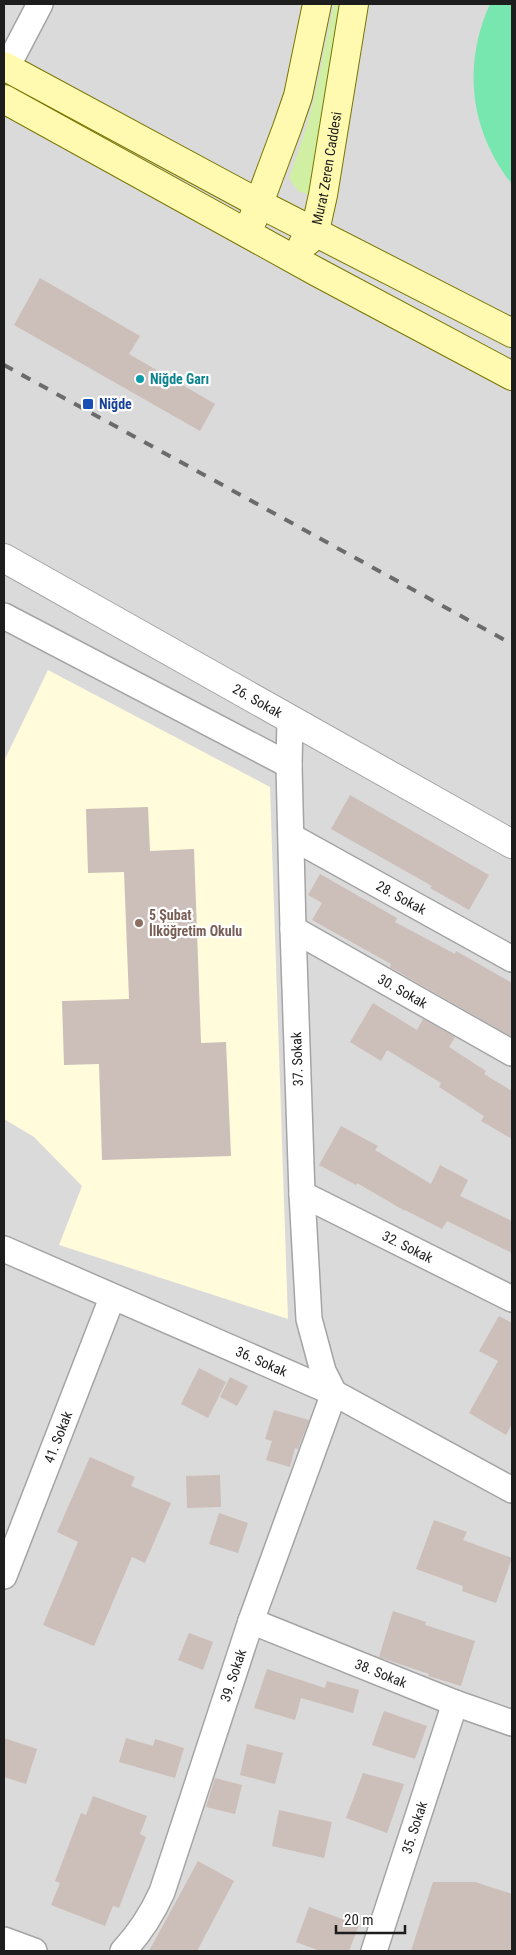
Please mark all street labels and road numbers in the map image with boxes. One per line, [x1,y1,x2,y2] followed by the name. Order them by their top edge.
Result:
[309,110,344,226] street label: Murat Zeren Caddesi
[230,680,286,721] street label: 26. Sokak
[374,877,430,918] street label: 28. Sokak
[375,971,431,1012] street label: 30. Sokak
[288,1031,306,1086] street label: 37. Sokak
[380,1227,436,1266] street label: 32. Sokak
[233,1343,290,1380] street label: 36. Sokak
[41,1408,76,1465] street label: 41. Sokak
[217,1646,249,1704] street label: 39. Sokak
[353,1656,410,1691] street label: 38. Sokak
[398,1798,431,1856] street label: 35. Sokak

